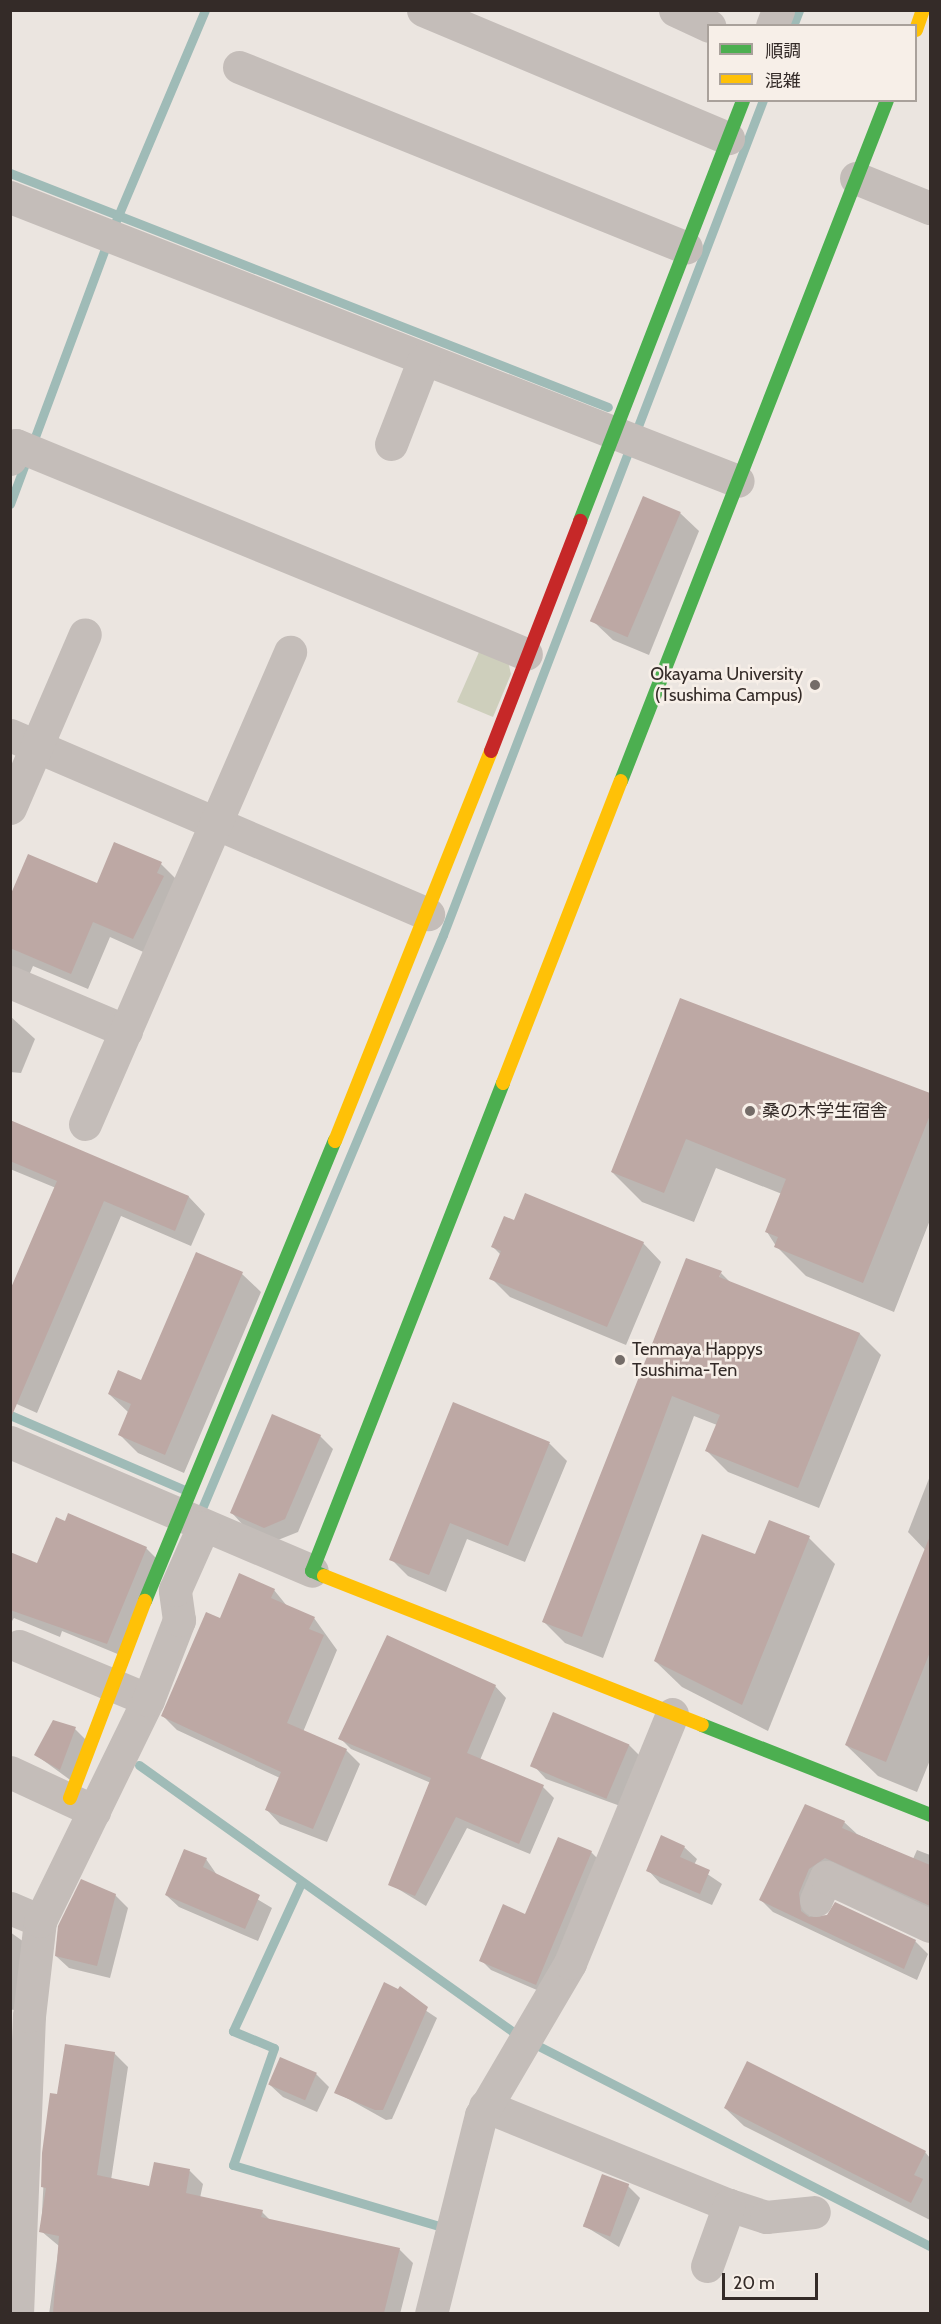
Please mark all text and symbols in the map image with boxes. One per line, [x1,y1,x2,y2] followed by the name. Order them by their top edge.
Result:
[707,24,917,102] legend
[765,40,801,62] text: 順調
[765,70,801,92] text: 混雑
[650,664,803,706] place label: Okayama University (Tsushima Campus)
[808,678,822,692] marker: Okayama University (Tsushima Campus)
[762,1100,888,1122] place label: 桑の木学生宿舎
[743,1104,757,1118] marker: 桑の木学生宿舎
[632,1339,763,1382] place label: Tenmaya Happys Tsushima-Ten
[613,1353,627,1367] marker: Tenmaya Happys Tsushima-Ten
[725,2261,821,2299] scale bar
[733,2272,775,2294] text: 20 m

